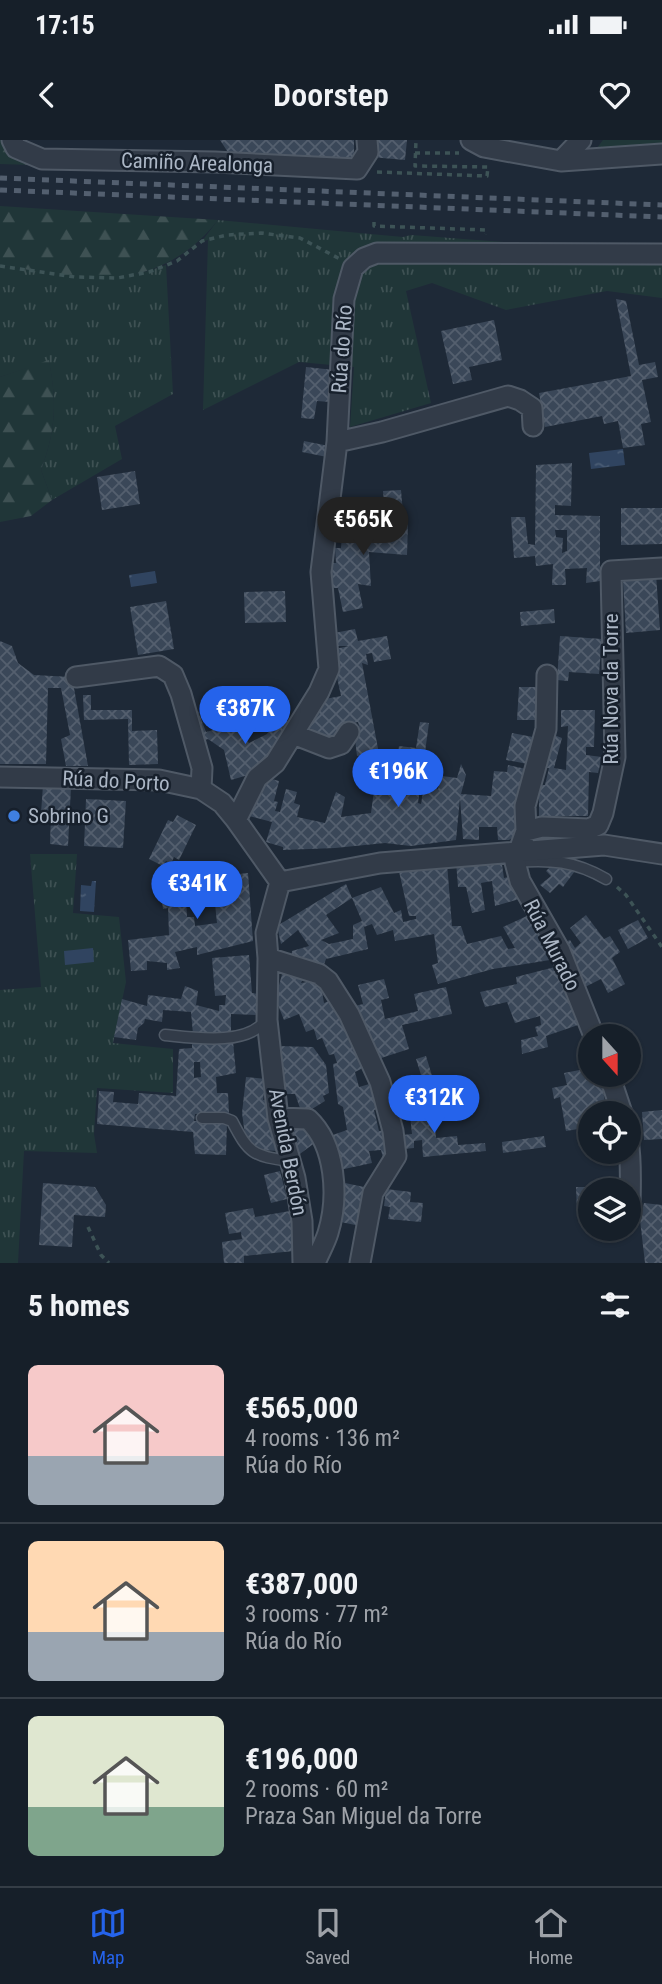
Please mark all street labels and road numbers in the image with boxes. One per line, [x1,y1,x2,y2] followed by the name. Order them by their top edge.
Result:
[120,148,274,178] street label: Camiño Arealonga
[327,304,357,394] street label: Rúa do Río
[599,613,623,765] street label: Rúa Nova da Torre
[62,766,170,796] street label: Rúa do Porto
[519,895,585,995] street label: Rúa Murado
[264,1086,312,1218] street label: Avenida Berdón

